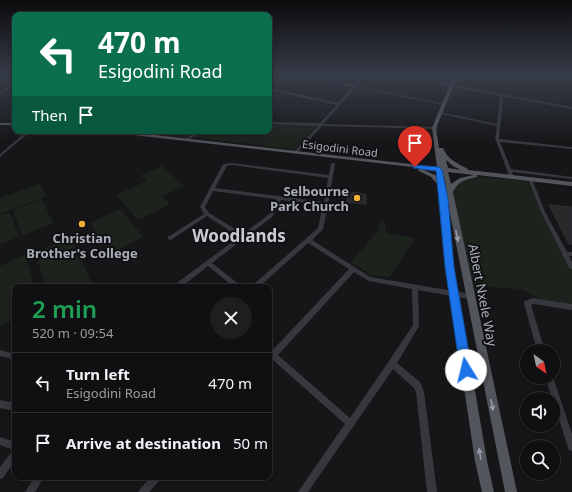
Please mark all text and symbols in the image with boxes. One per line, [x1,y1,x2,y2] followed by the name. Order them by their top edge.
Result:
[98,23,181,61] text: 470 m
[32,28,84,80] icon: left
[98,59,223,83] text: Esigodini Road
[75,104,97,126] icon: arrive
[32,105,67,125] text: Then
[398,126,432,167] pin
[404,132,426,154] icon: arrive
[301,136,379,160] street label: Esigodini Road
[270,182,349,215] place label: Selbourne Park Church
[352,193,362,203] marker: Selbourne Park Church
[77,219,87,229] marker: Christian Brother's College
[192,224,286,247] district label: Woodlands
[26,229,138,262] place label: Christian Brother's College
[455,230,461,242] one-way arrow
[464,242,502,348] street label: Albert Nxele Way
[32,292,97,325] text: 2 min
[210,297,252,339] button: close
[32,324,113,342] text: 520 m · 09:54
[520,344,560,384] north arrow
[520,344,560,480] map controls
[445,349,487,391] position arrow
[66,364,130,384] text: Turn left
[32,372,54,394] icon: left
[208,373,252,393] text: 470 m
[66,384,156,402] text: Esigodini Road
[520,392,560,432] button: sound
[489,398,495,411] one-way arrow
[32,432,54,454] icon: arrive
[66,433,221,453] text: Arrive at destination
[233,433,268,453] text: 50 m
[520,440,560,480] button: search
[477,448,483,460] one-way arrow

